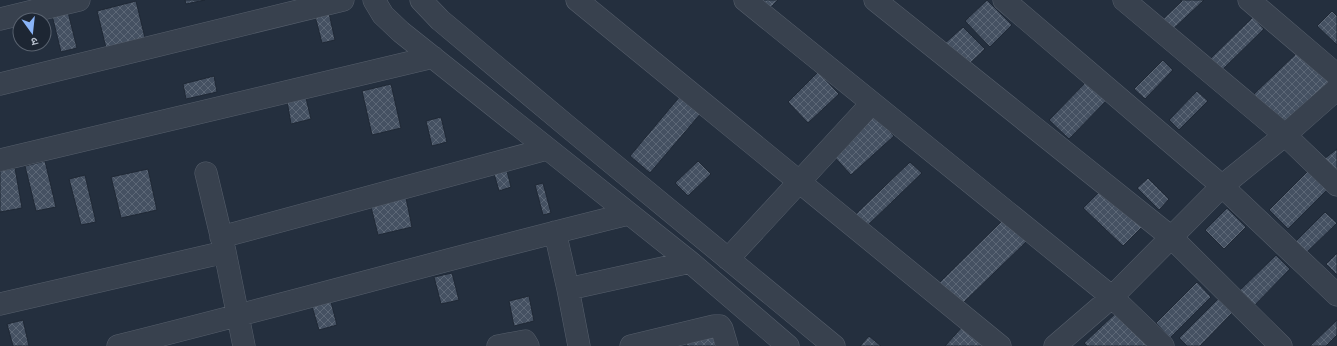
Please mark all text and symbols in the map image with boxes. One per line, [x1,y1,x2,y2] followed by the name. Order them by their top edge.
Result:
[12,12,52,52] north arrow
[29,34,39,48] text: उ

